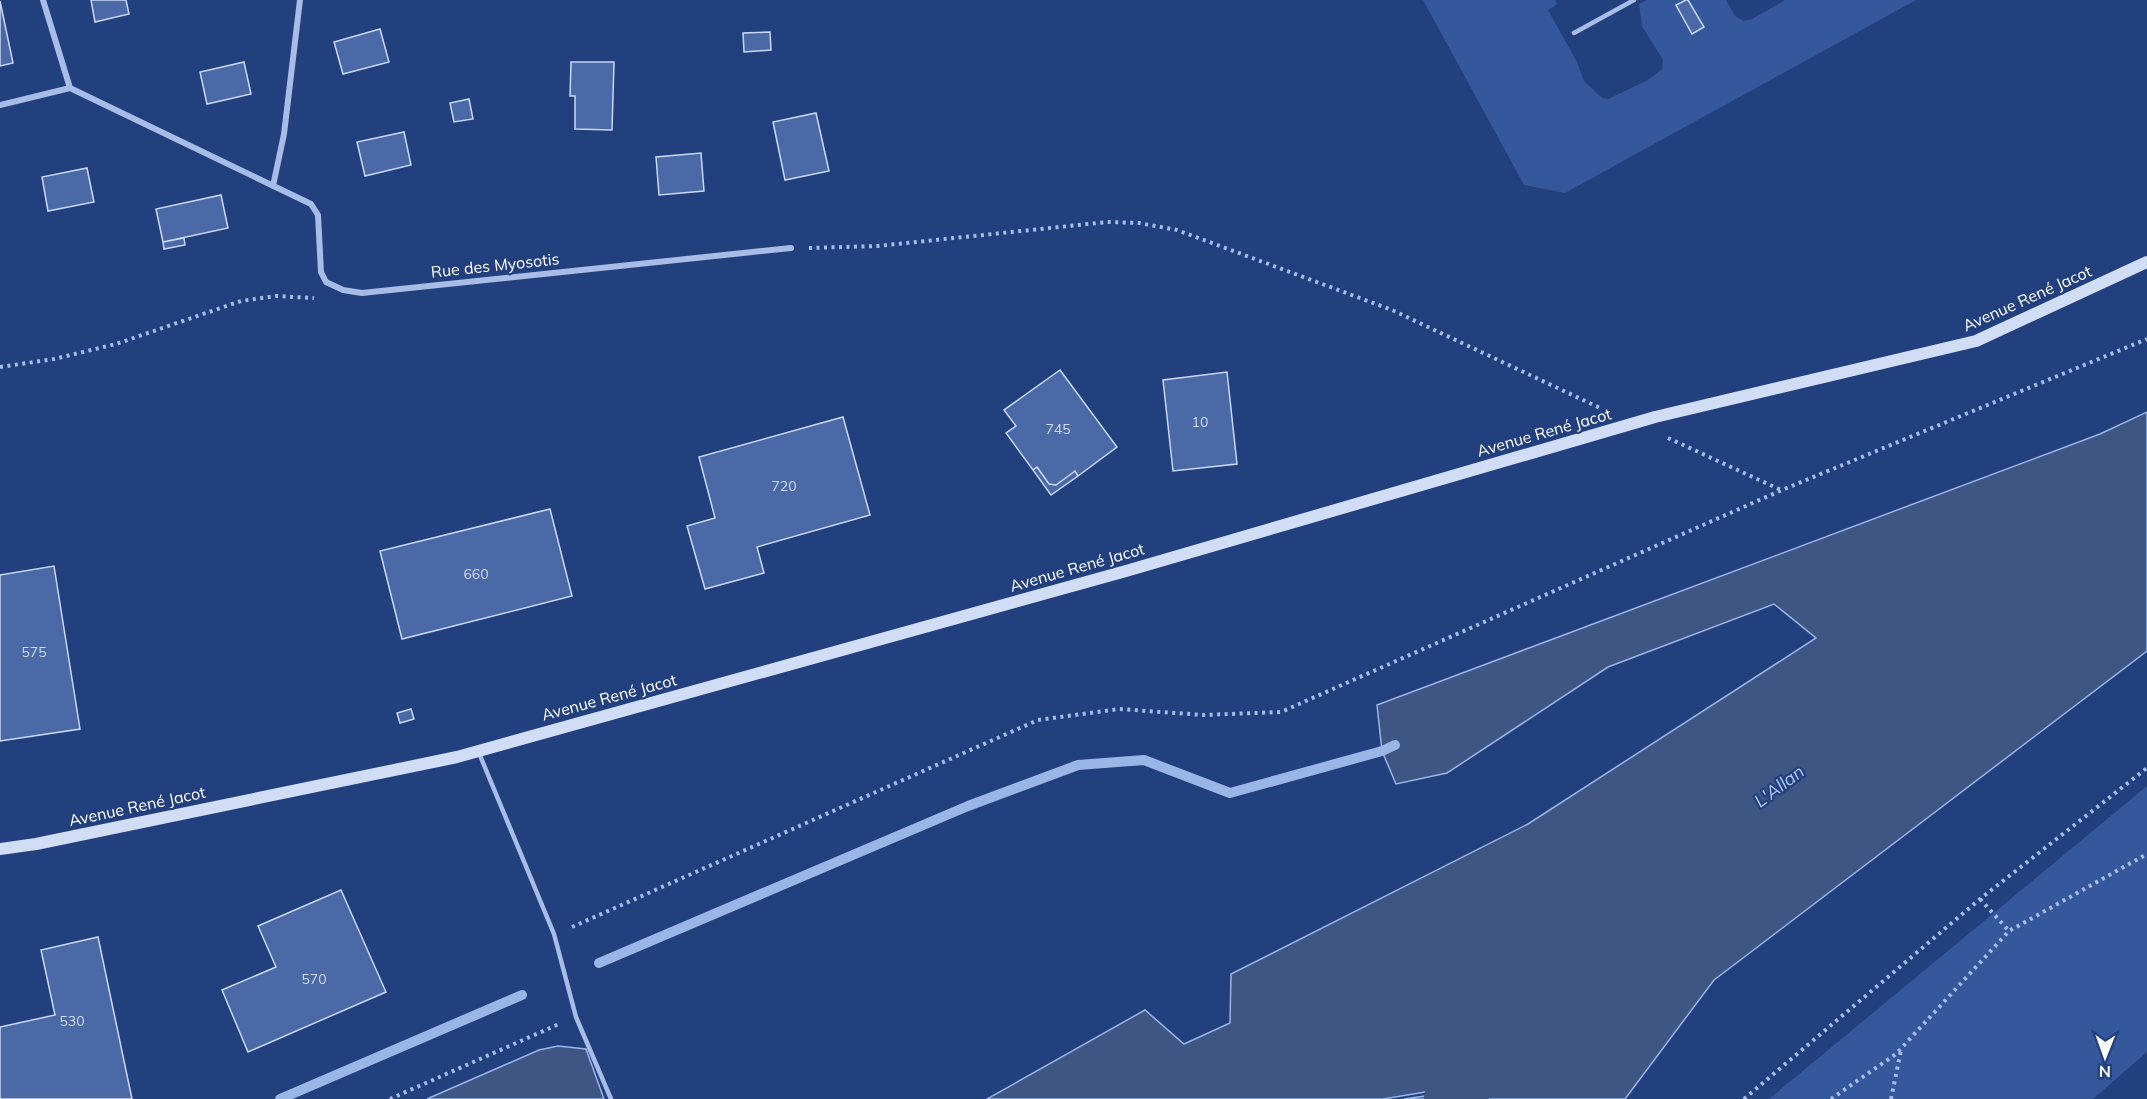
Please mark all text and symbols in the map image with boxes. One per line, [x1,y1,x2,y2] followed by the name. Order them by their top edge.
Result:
[430,248,560,282] street label: Rue des Myosotis
[1959,260,2095,335] street label: Avenue René Jacot
[1474,403,1614,461] street label: Avenue René Jacot
[1192,413,1208,431] house number: 10
[1045,420,1071,438] house number: 745
[771,477,797,495] house number: 720
[1007,538,1147,596] street label: Avenue René Jacot
[463,565,489,583] house number: 660
[21,643,47,661] house number: 575
[539,669,679,725] street label: Avenue René Jacot
[1749,760,1809,812] water label: L'Allan
[67,782,207,830] street label: Avenue René Jacot
[301,970,327,988] house number: 570
[59,1012,85,1030] house number: 530
[2075,1027,2135,1087] north arrow
[2099,1062,2111,1082] text: N

